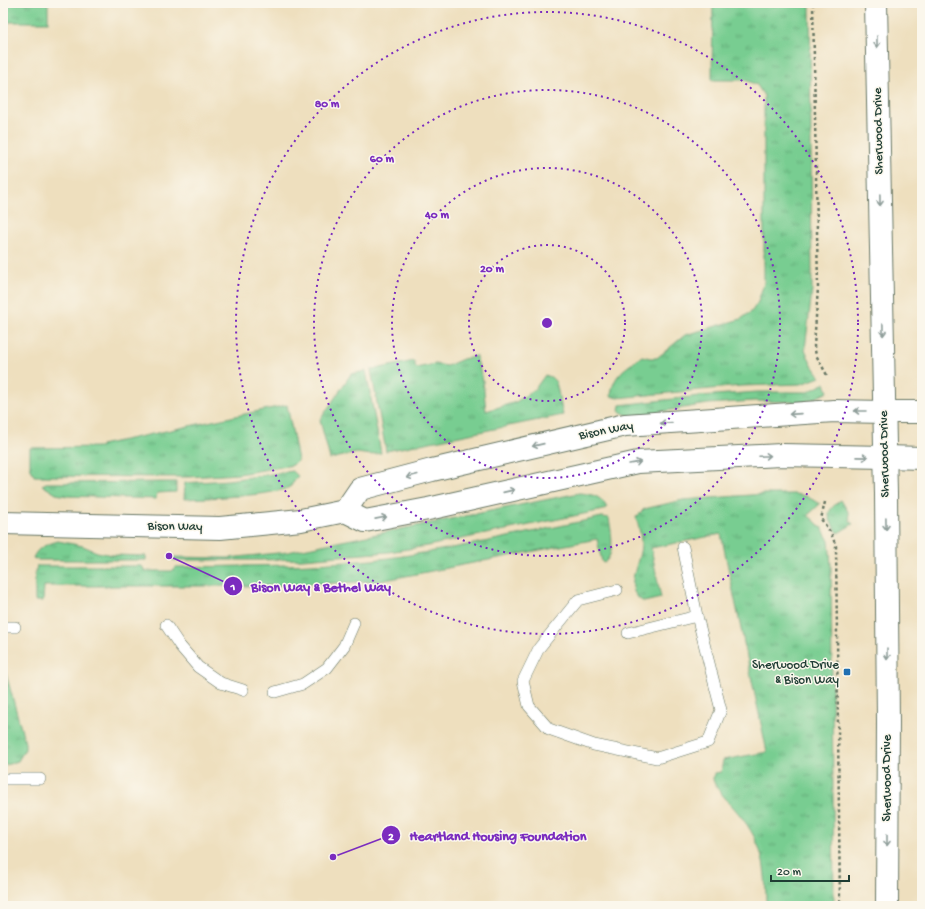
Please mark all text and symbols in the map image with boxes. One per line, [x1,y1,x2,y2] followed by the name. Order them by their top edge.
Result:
[873,35,881,48] one-way arrow
[871,87,887,175] street label: Sherwood Drive
[315,98,340,112] text: 80 m
[370,153,395,167] text: 60 m
[876,193,884,206] one-way arrow
[424,209,449,223] text: 40 m
[480,263,505,277] text: 20 m
[540,316,554,330] centre of rings
[879,323,887,336] one-way arrow
[854,407,867,415] one-way arrow
[789,410,802,417] one-way arrow
[877,410,893,498] street label: Sherwood Drive
[577,418,635,444] street label: Bison Way
[660,419,673,426] one-way arrow
[532,442,545,449] one-way arrow
[758,452,771,459] one-way arrow
[855,453,868,460] one-way arrow
[629,458,642,466] one-way arrow
[405,472,418,480] one-way arrow
[502,486,515,494] one-way arrow
[375,514,388,522] one-way arrow
[882,517,890,530] one-way arrow
[146,519,203,535] street label: Bison Way
[223,573,399,599] callout: Bison Way & Bethel Way
[250,580,391,597] text: Bison Way & Bethel Way
[230,581,236,595] text: 1
[883,647,891,660] one-way arrow
[752,658,840,688] place label: Sherwood Drive & Bison Way
[842,667,852,677] marker: Sherwood Drive & Bison Way
[880,734,895,821] street label: Sherwood Drive
[381,822,594,848] callout: Heartland Housing Foundation
[410,829,587,846] text: Heartland Housing Foundation
[388,831,394,845] text: 2
[883,833,891,846] one-way arrow
[771,857,849,883] scale bar
[777,866,802,880] text: 20 m

